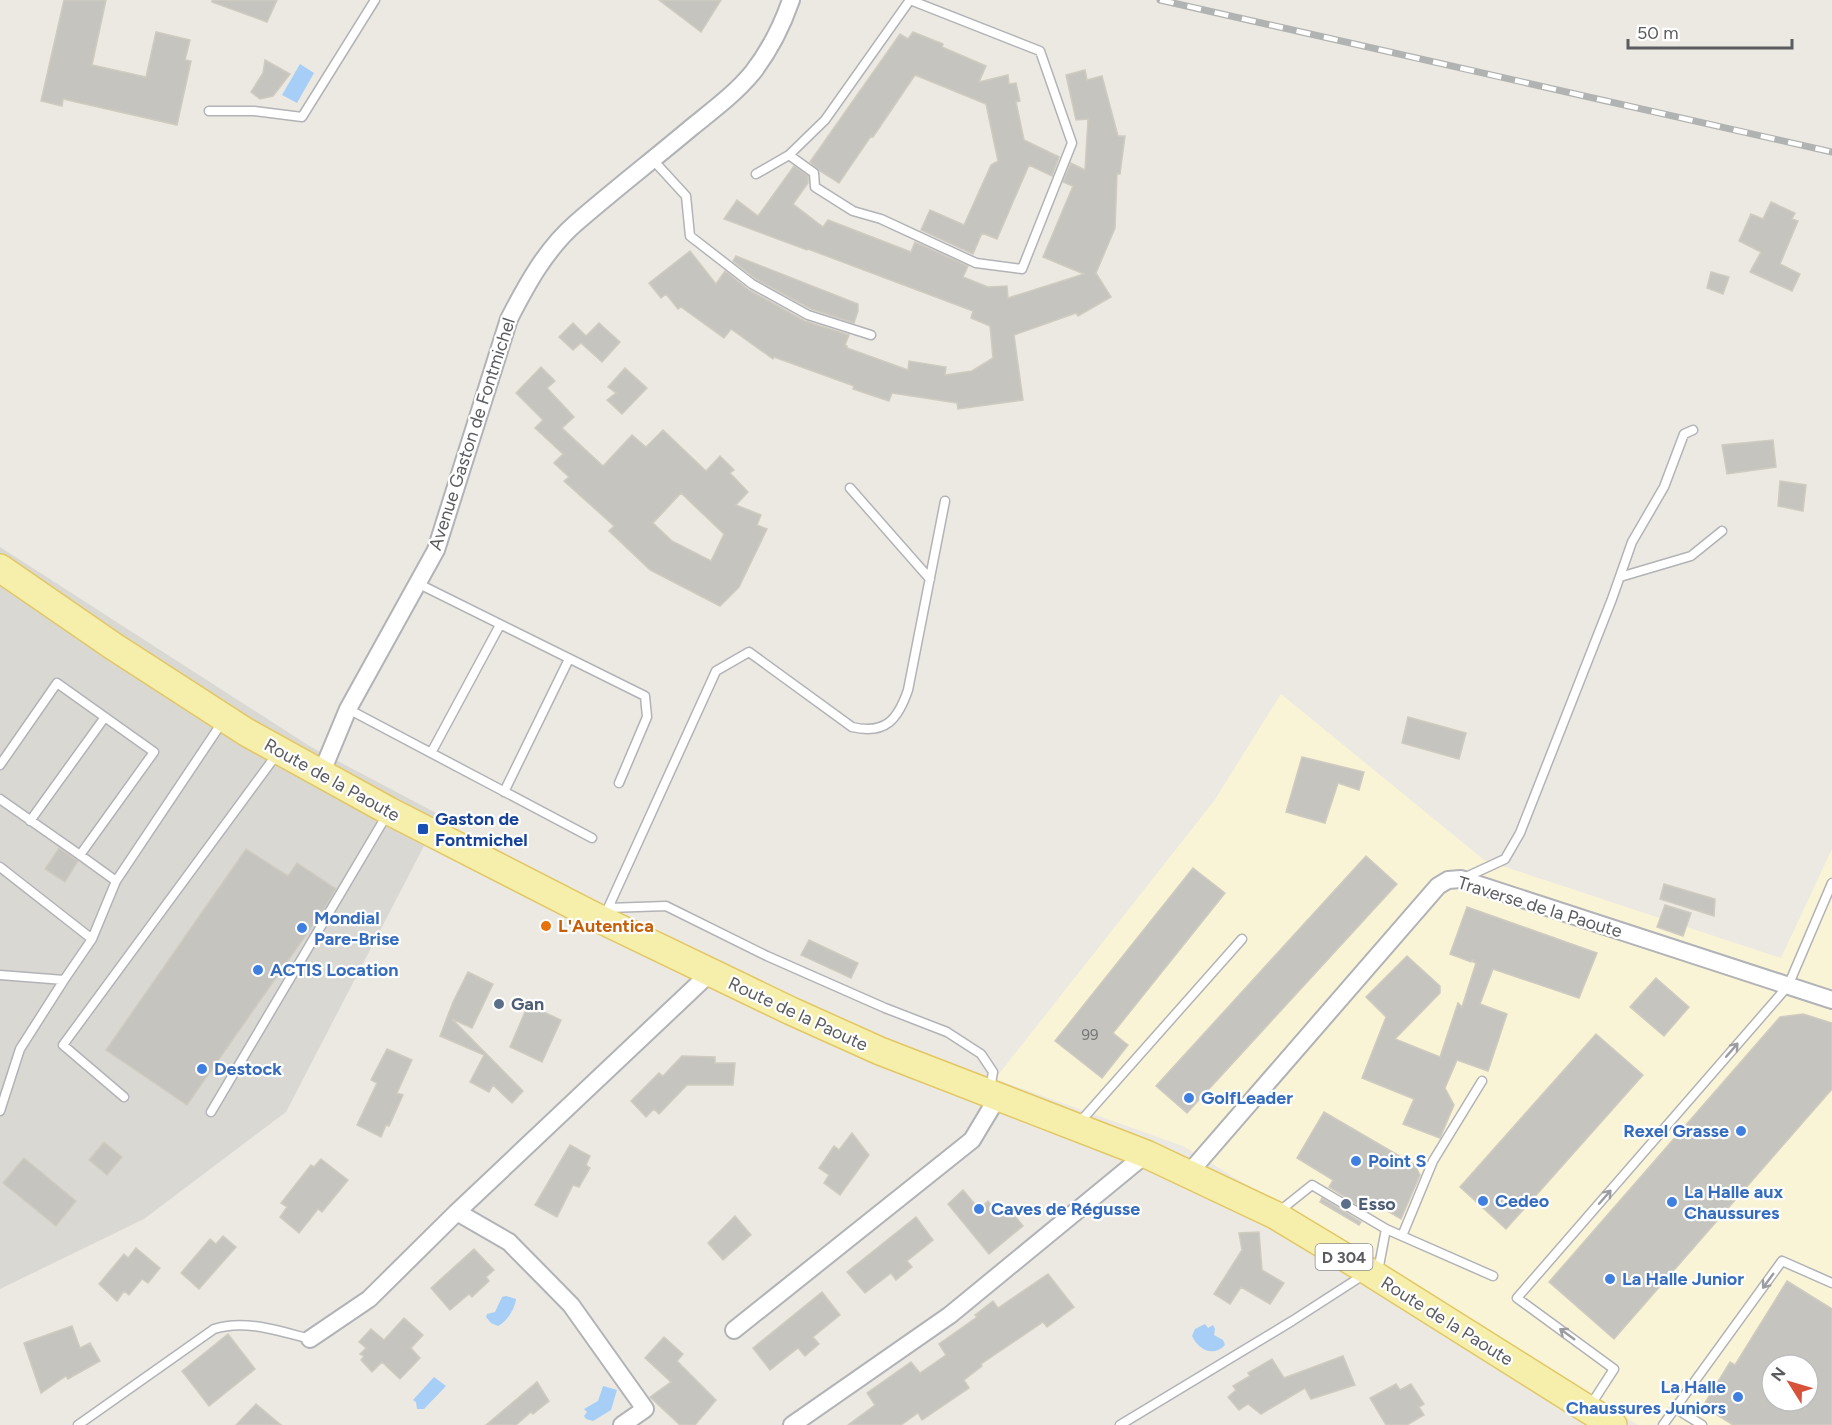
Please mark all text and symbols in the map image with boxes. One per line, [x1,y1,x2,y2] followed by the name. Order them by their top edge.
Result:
[1628,12,1792,50] scale bar
[1637,22,1679,44] text: 50 m
[424,315,520,553] street label: Avenue Gaston de Fontmichel
[260,734,404,826] street label: Route de la Paoute
[435,808,528,851] place label: Gaston de Fontmichel
[416,822,430,836] marker: Gaston de Fontmichel
[1455,872,1625,943] street label: Traverse de la Paoute
[314,907,399,950] place label: Mondial Pare-Brise
[558,915,654,937] place label: L'Autentica
[539,919,553,933] marker: L'Autentica
[295,921,309,935] marker: Mondial Pare-Brise
[270,959,399,981] place label: ACTIS Location
[251,963,265,977] marker: ACTIS Location
[725,972,872,1056] street label: Route de la Paoute
[511,993,544,1015] place label: Gan
[492,997,506,1011] marker: Gan
[1082,1026,1098,1044] house number: 99
[1726,1042,1739,1058] one-way arrow
[214,1058,282,1080] place label: Destock
[195,1062,209,1076] marker: Destock
[1201,1087,1293,1109] place label: GolfLeader
[1182,1091,1196,1105] marker: GolfLeader
[1623,1120,1729,1142] place label: Rexel Grasse
[1734,1124,1748,1138] marker: Rexel Grasse
[1368,1150,1427,1172] place label: Point S
[1349,1154,1363,1168] marker: Point S
[1684,1181,1784,1224] place label: La Halle aux Chaussures
[1495,1190,1549,1212] place label: Cedeo
[1598,1190,1612,1205] one-way arrow
[1358,1193,1396,1215] place label: Esso
[1476,1194,1490,1208] marker: Cedeo
[1665,1195,1679,1209] marker: La Halle aux Chaussures
[1339,1197,1353,1211] marker: Esso
[991,1198,1140,1220] place label: Caves de Régusse
[972,1202,986,1216] marker: Caves de Régusse
[1316,1244,1372,1270] road number: D 304
[1622,1268,1744,1290] place label: La Halle Junior
[1377,1271,1517,1371] street label: Route de la Paoute
[1603,1272,1617,1286] marker: La Halle Junior
[1761,1272,1774,1288] one-way arrow
[1559,1328,1575,1340] one-way arrow
[1760,1353,1820,1413] north arrow
[1767,1364,1790,1385] text: N
[1566,1376,1727,1419] place label: La Halle Chaussures Juniors
[1731,1390,1745,1404] marker: La Halle Chaussures Juniors

